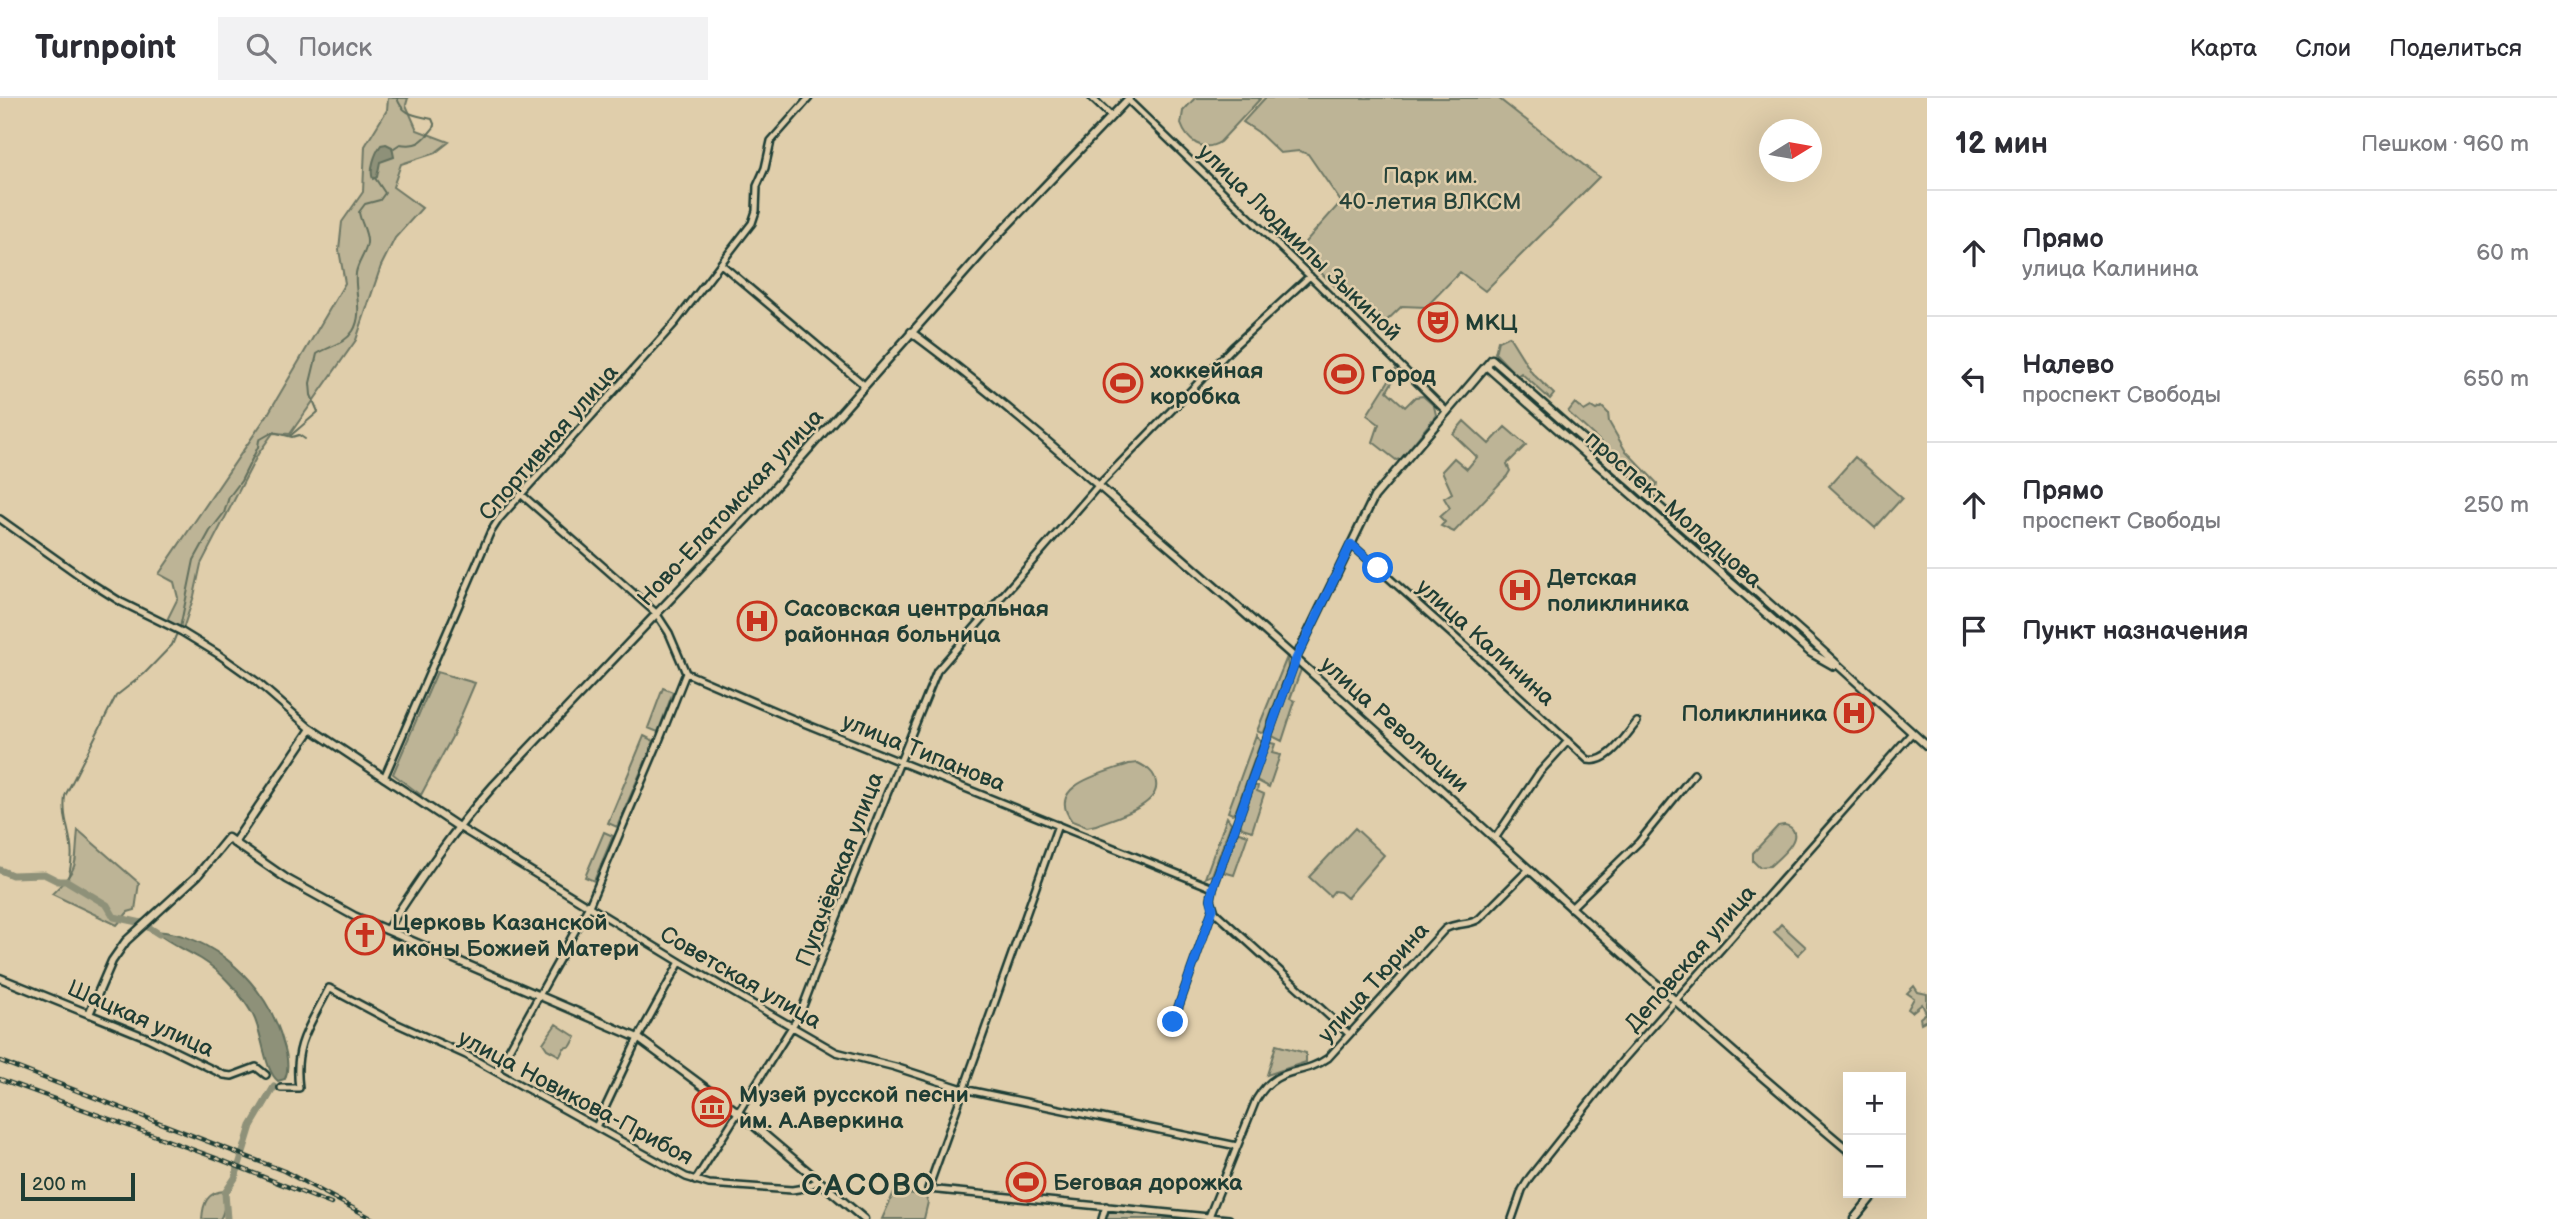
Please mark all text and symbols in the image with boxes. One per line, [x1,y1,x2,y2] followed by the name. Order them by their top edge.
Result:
[218,17,708,80] search box
[35,28,176,68] text: Turnpoint
[242,29,280,67] icon: search
[298,33,372,64] text: Поиск
[2190,34,2257,63] text: Карта
[2295,34,2351,63] text: Слои
[2389,34,2522,63] text: Поделиться
[1759,119,1822,182] north arrow
[1955,126,2048,162] text: 12 мин
[2361,130,2529,158] text: Пешком · 960 m
[1192,138,1407,347] street label: улица Людмилы Зыкиной
[1339,162,1521,216] park label: Парк им. 40-летия ВЛКСМ
[2022,224,2104,255] text: Прямо
[1955,234,1993,272] icon: ahead
[2476,239,2529,267] text: 60 m
[2022,255,2199,283] text: улица Калинина
[1417,301,1459,343] theatre icon: МКЦ
[1465,309,1518,337] place label: МКЦ
[2022,350,2114,381] text: Налево
[1323,353,1365,395] sports icon: Город
[1150,357,1263,411] place label: хоккейная коробка
[473,358,625,527] street label: Спортивная улица
[1955,360,1993,398] icon: left
[1371,361,1436,389] place label: Город
[1102,362,1144,404] sports icon: хоккейная коробка
[2463,365,2529,393] text: 650 m
[2022,381,2221,409] text: проспект Свободы
[632,403,830,612] street label: Ново-Елатомская улица
[1579,425,1768,595] street label: проспект Молодцова
[2022,476,2104,507] text: Прямо
[1955,486,1993,524] icon: ahead
[2463,491,2529,519] text: 250 m
[2022,507,2221,535] text: проспект Свободы
[1362,552,1393,583] route start
[1547,564,1690,618] place label: Детская поликлиника
[1499,569,1541,611] hospital icon: Детская поликлиника
[1410,573,1561,713] street label: улица Калинина
[784,595,1049,649] place label: Сасовская центральная районная больница
[736,600,778,642] hospital icon: Сасовская центральная районная больница
[1955,612,1993,650] icon: arrive
[2022,616,2248,647] text: Пункт назначения
[1314,651,1474,799] street label: улица Революции
[1833,692,1875,734] hospital icon: Поликлиника
[1681,700,1828,728] place label: Поликлиника
[838,707,1010,799] street label: улица Типанова
[790,768,890,970] street label: Пугачёвская улица
[1619,879,1763,1038] street label: Деповская улица
[392,909,639,963] place label: Церковь Казанской иконы Божией Матери
[344,914,386,956] church icon: Церковь Казанской иконы Божией Матери
[1312,916,1436,1049] street label: улица Тюрина
[655,920,827,1036] street label: Советская улица
[63,974,219,1064] street label: Шацкая улица
[1157,1006,1188,1037] route end
[453,1024,698,1172] street label: улица Новикова-Прибоя
[1843,1072,1906,1198] map controls
[1843,1072,1906,1135] button: +
[739,1081,969,1135] place label: Музей русской песни им. А.Аверкина
[691,1086,733,1128] museum icon: Музей русской песни им. А.Аверкина
[1843,1135,1906,1198] button: −
[1005,1161,1047,1203] sports icon: Беговая дорожка
[801,1168,937,1204] district label: САСОВО
[1053,1169,1243,1197] place label: Беговая дорожка
[21,1170,135,1202] scale bar
[32,1173,86,1196] text: 200 m

